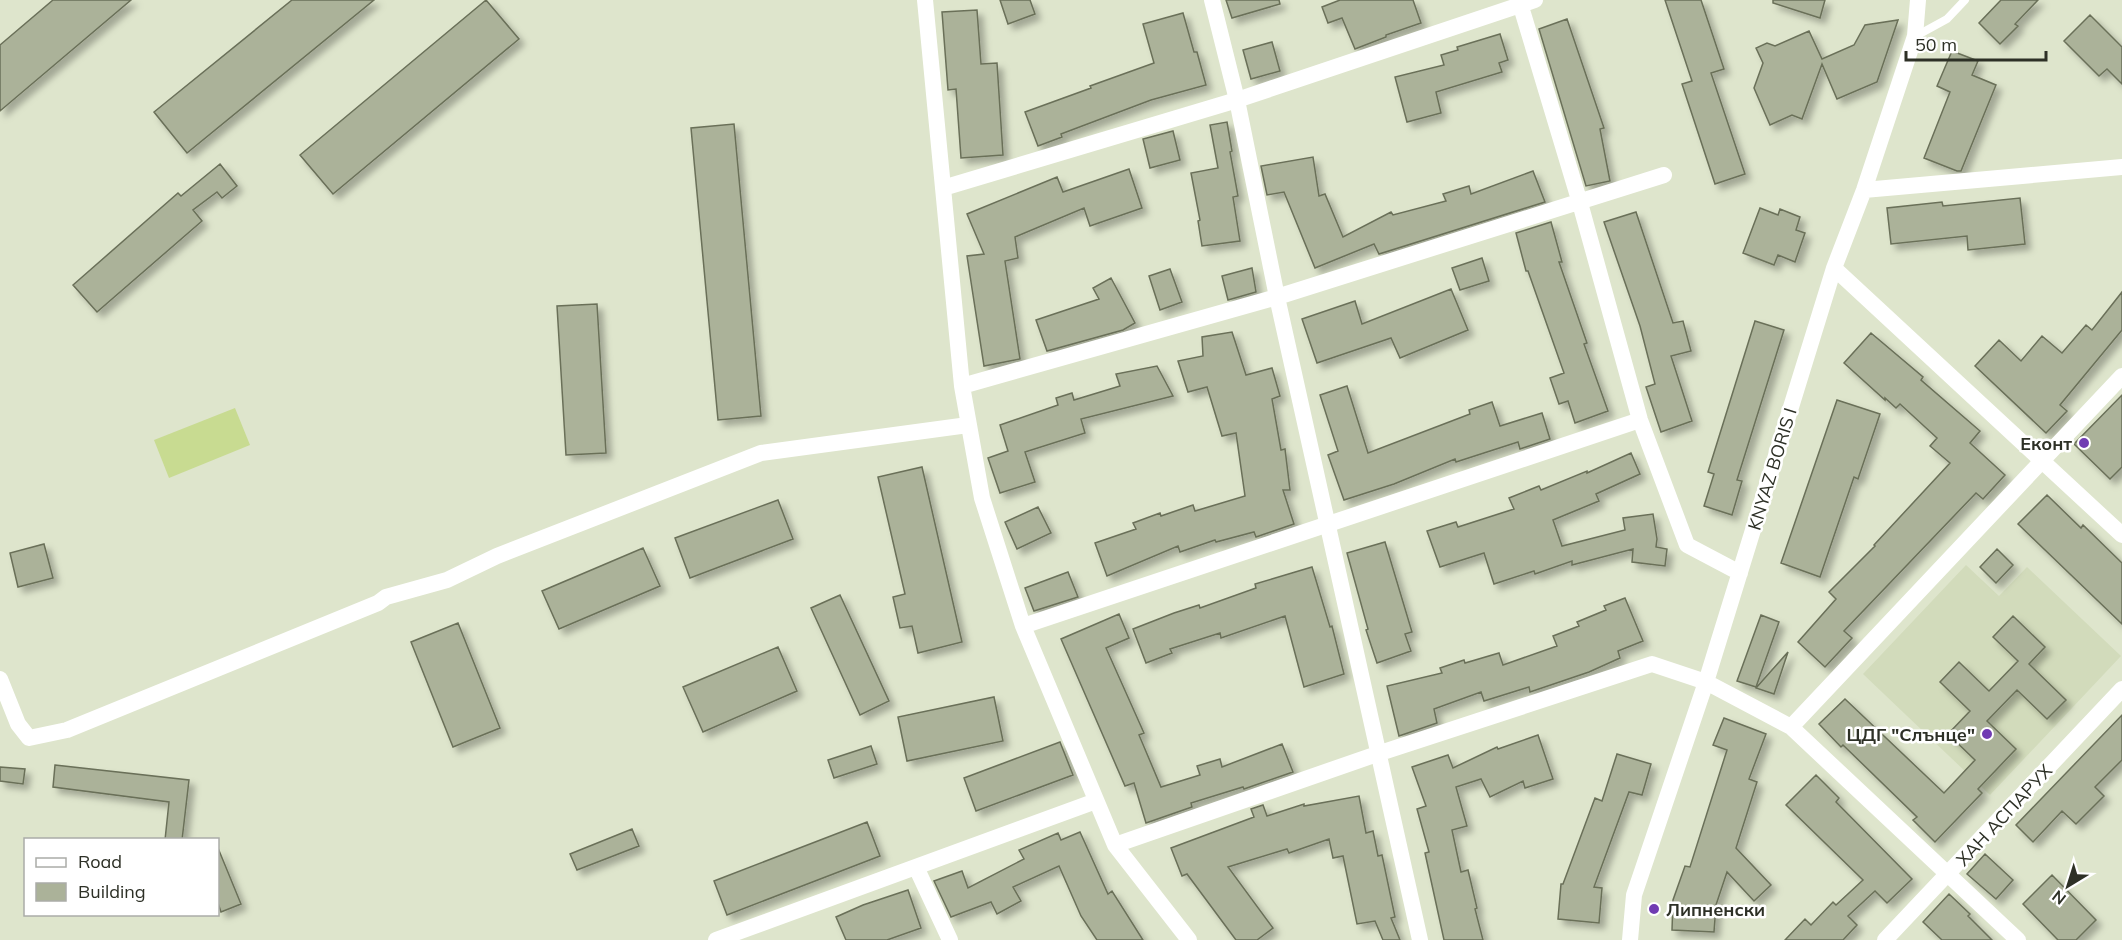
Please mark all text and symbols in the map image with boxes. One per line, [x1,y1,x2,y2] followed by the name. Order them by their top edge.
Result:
[1906,24,2046,62] scale bar
[1915,33,1957,56] text: 50 m
[1742,405,1802,533] street label: KNYAZ BORIS I
[2020,432,2072,455] place label: Еконт
[2077,436,2091,450] marker: Еконт
[1846,723,1975,746] place label: ЦДГ "Слънце"
[1980,727,1994,741] marker: ЦДГ "Слънце"
[1951,759,2057,871] street label: ХАН АСПАРУХ
[24,838,219,916] legend
[78,850,122,873] text: Road
[2038,856,2098,916] north arrow
[78,880,146,903] text: Building
[2048,886,2070,909] text: N
[1666,898,1765,921] place label: Липненски
[1647,902,1661,916] marker: Липненски

